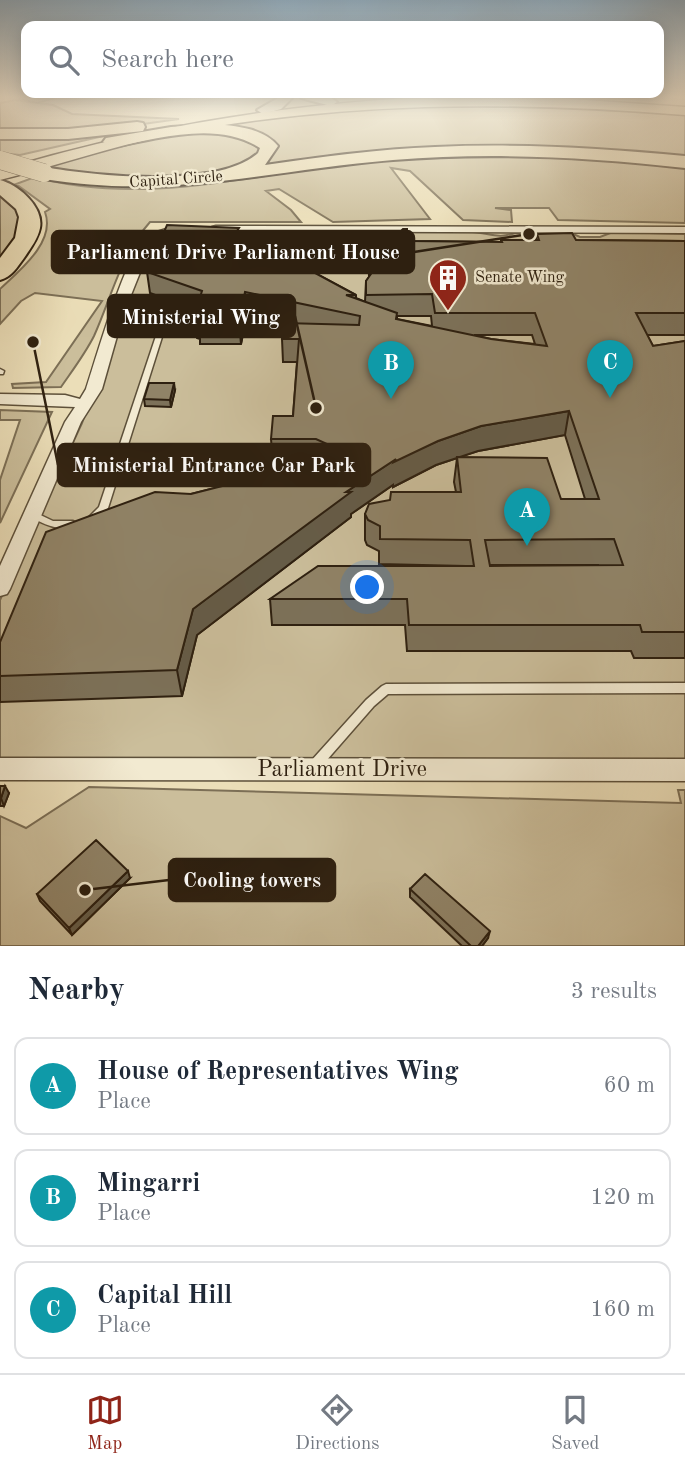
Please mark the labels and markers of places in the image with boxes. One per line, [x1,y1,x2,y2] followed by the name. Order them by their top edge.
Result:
[52,231,414,273] callout: Parliament Drive Parliament House
[427,257,469,312] building icon: Senate Wing
[475,270,565,286] place label: Senate Wing
[108,295,295,337] callout: Ministerial Wing
[587,340,633,398] pin: C
[368,341,414,399] pin: B
[58,444,370,486] callout: Ministerial Entrance Car Park
[504,488,550,546] pin: A
[169,859,335,901] callout: Cooling towers

